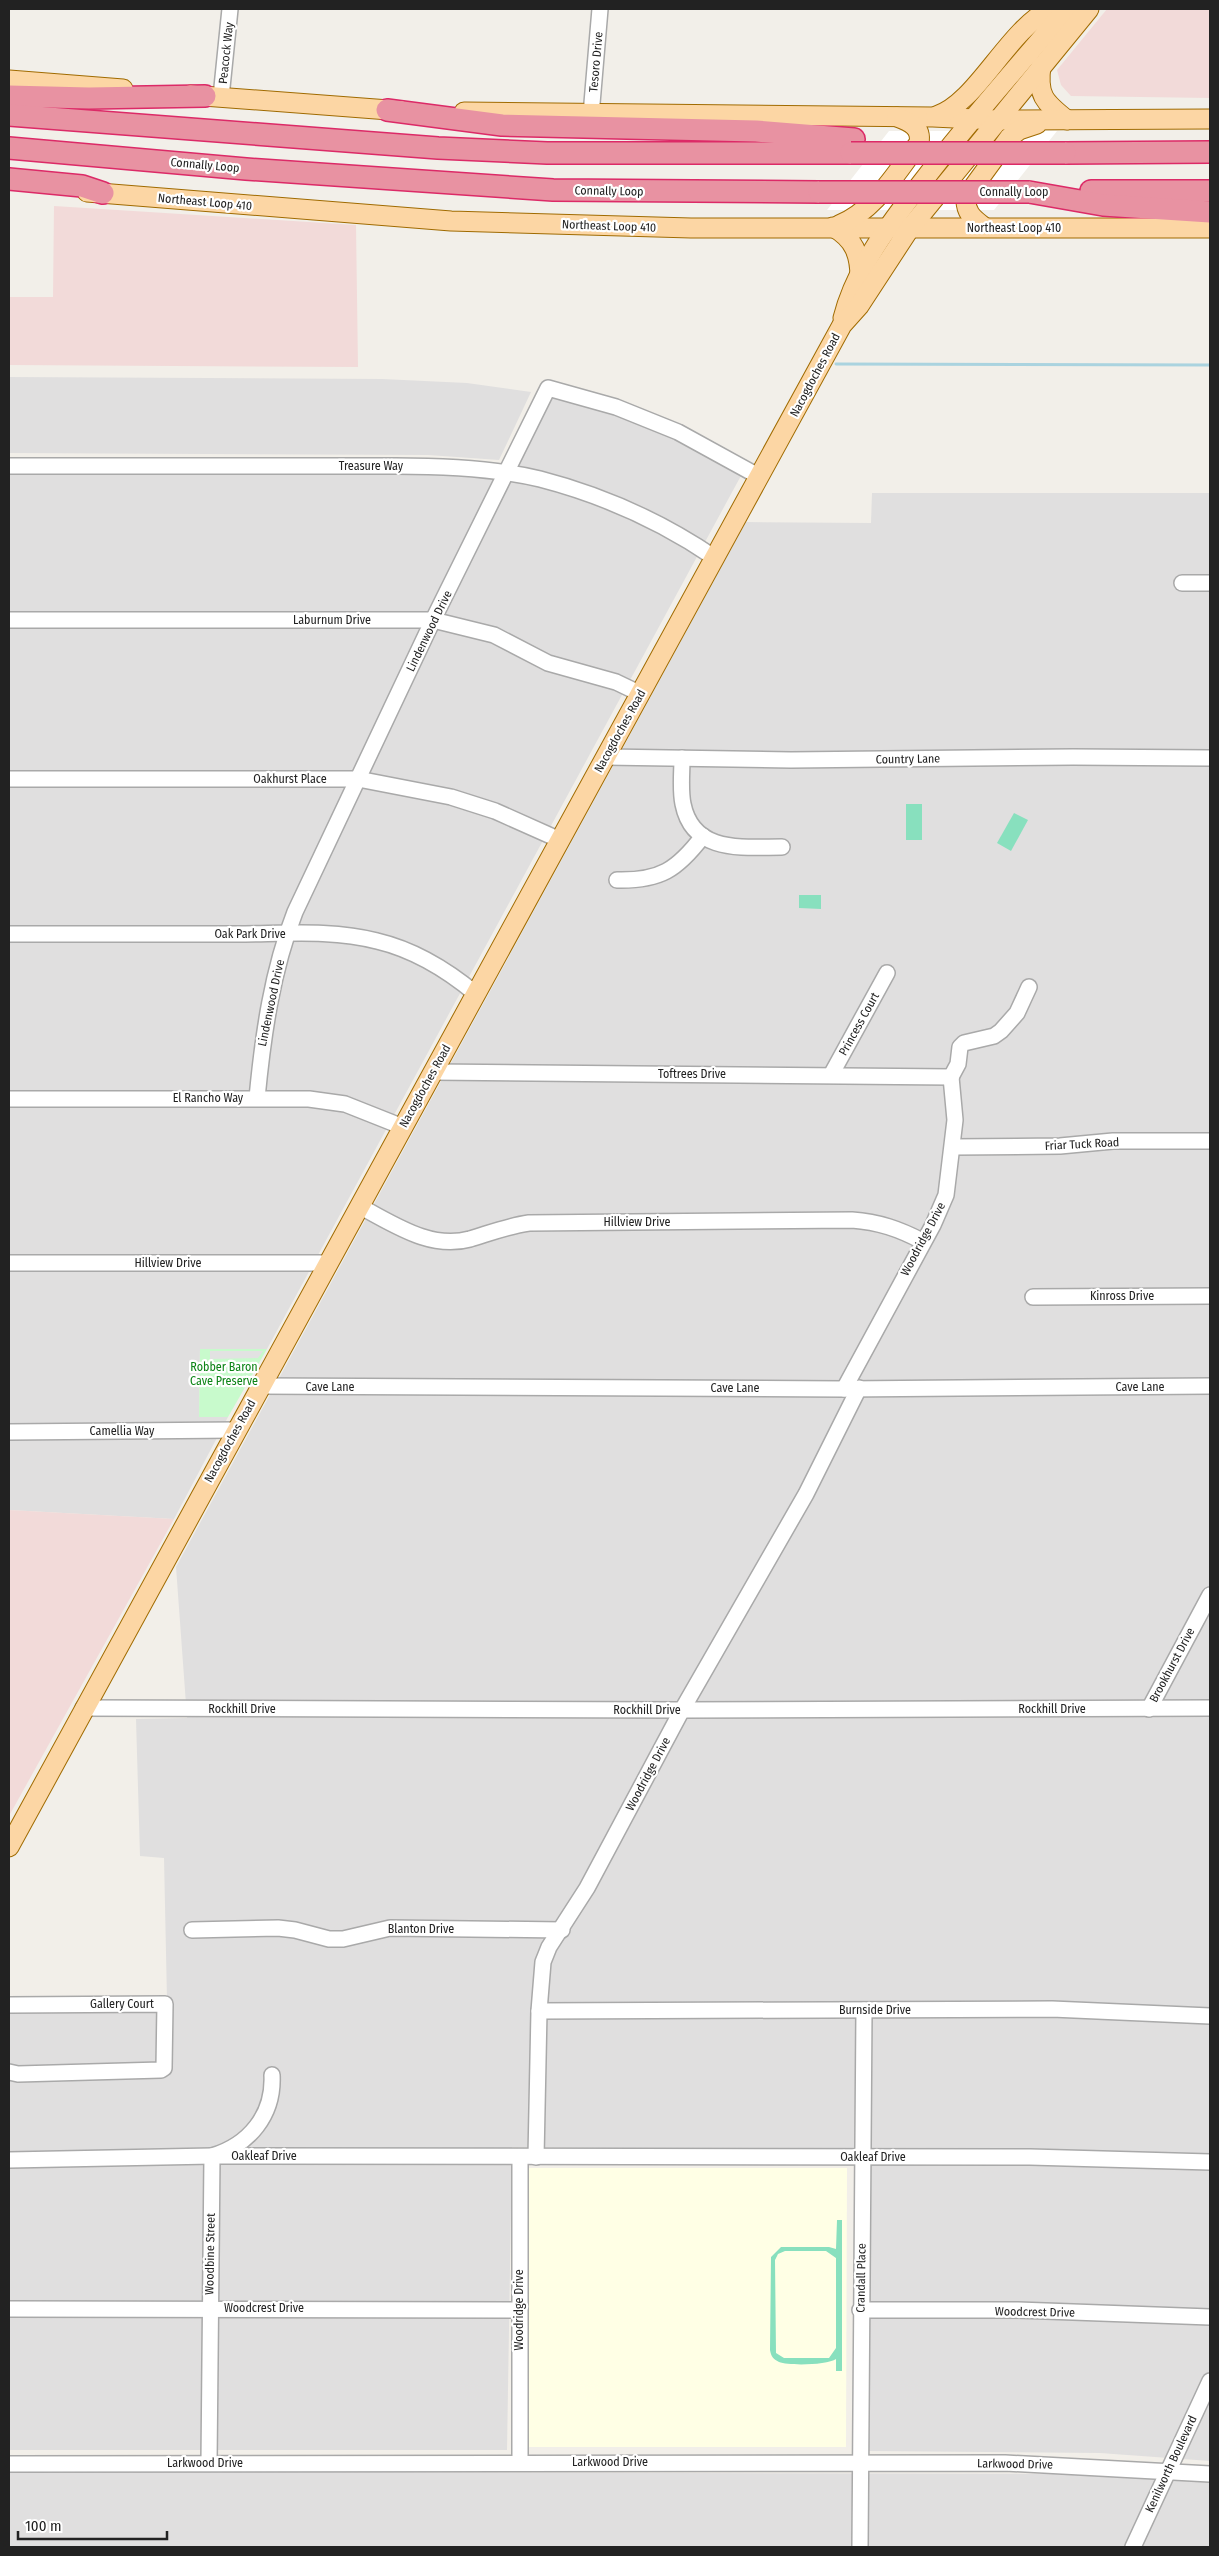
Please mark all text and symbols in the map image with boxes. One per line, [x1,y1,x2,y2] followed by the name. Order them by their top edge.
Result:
[216,21,236,85] street label: Peacock Way
[586,31,606,93] street label: Tesoro Drive
[170,155,240,175] street label: Connally Loop
[574,183,644,199] street label: Connally Loop
[979,185,1049,199] street label: Connally Loop
[157,191,253,213] street label: Northeast Loop 410
[562,217,656,235] street label: Northeast Loop 410
[967,221,1061,235] street label: Northeast Loop 410
[787,331,843,419] street label: Nacogdoches Road
[339,459,404,473] street label: Treasure Way
[403,588,455,674] street label: Lindenwood Drive
[293,613,371,627] street label: Laburnum Drive
[591,687,649,775] street label: Nacogdoches Road
[876,751,940,767] street label: Country Lane
[253,772,327,786] street label: Oakhurst Place
[214,927,286,941] street label: Oak Park Drive
[255,958,287,1048] street label: Lindenwood Drive
[836,990,882,1058] street label: Princess Court
[396,1042,454,1130] street label: Nacogdoches Road
[658,1067,726,1081] street label: Toftrees Drive
[173,1091,244,1105] street label: El Rancho Way
[1044,1135,1120,1153] street label: Friar Tuck Road
[898,1200,948,1278] street label: Woodridge Drive
[604,1215,671,1229] street label: Hillview Drive
[135,1256,202,1270] street label: Hillview Drive
[1090,1289,1154,1303] street label: Kinross Drive
[190,1360,258,1388] park label: Robber Baron Cave Preserve
[305,1380,355,1394] street label: Cave Lane
[1115,1380,1165,1394] street label: Cave Lane
[710,1381,760,1395] street label: Cave Lane
[201,1397,259,1485] street label: Nacogdoches Road
[90,1424,155,1438] street label: Camellia Way
[1146,1625,1198,1705] street label: Brookhurst Drive
[208,1702,276,1716] street label: Rockhill Drive
[1018,1702,1086,1716] street label: Rockhill Drive
[613,1703,681,1717] street label: Rockhill Drive
[623,1735,673,1813] street label: Woodridge Drive
[388,1922,454,1936] street label: Blanton Drive
[90,1997,154,2011] street label: Gallery Court
[839,2003,911,2017] street label: Burnside Drive
[231,2149,297,2163] street label: Oakleaf Drive
[840,2150,906,2164] street label: Oakleaf Drive
[202,2213,218,2295] street label: Woodbine Street
[853,2243,869,2313] street label: Crandall Place
[512,2269,526,2351] street label: Woodridge Drive
[224,2301,304,2315] street label: Woodcrest Drive
[995,2304,1075,2320] street label: Woodcrest Drive
[1142,2413,1200,2515] street label: Kenilworth Boulevard
[572,2455,648,2469] street label: Larkwood Drive
[167,2456,243,2470] street label: Larkwood Drive
[977,2456,1053,2472] street label: Larkwood Drive
[18,2508,166,2540] scale bar
[25,2517,62,2535] text: 100 m

